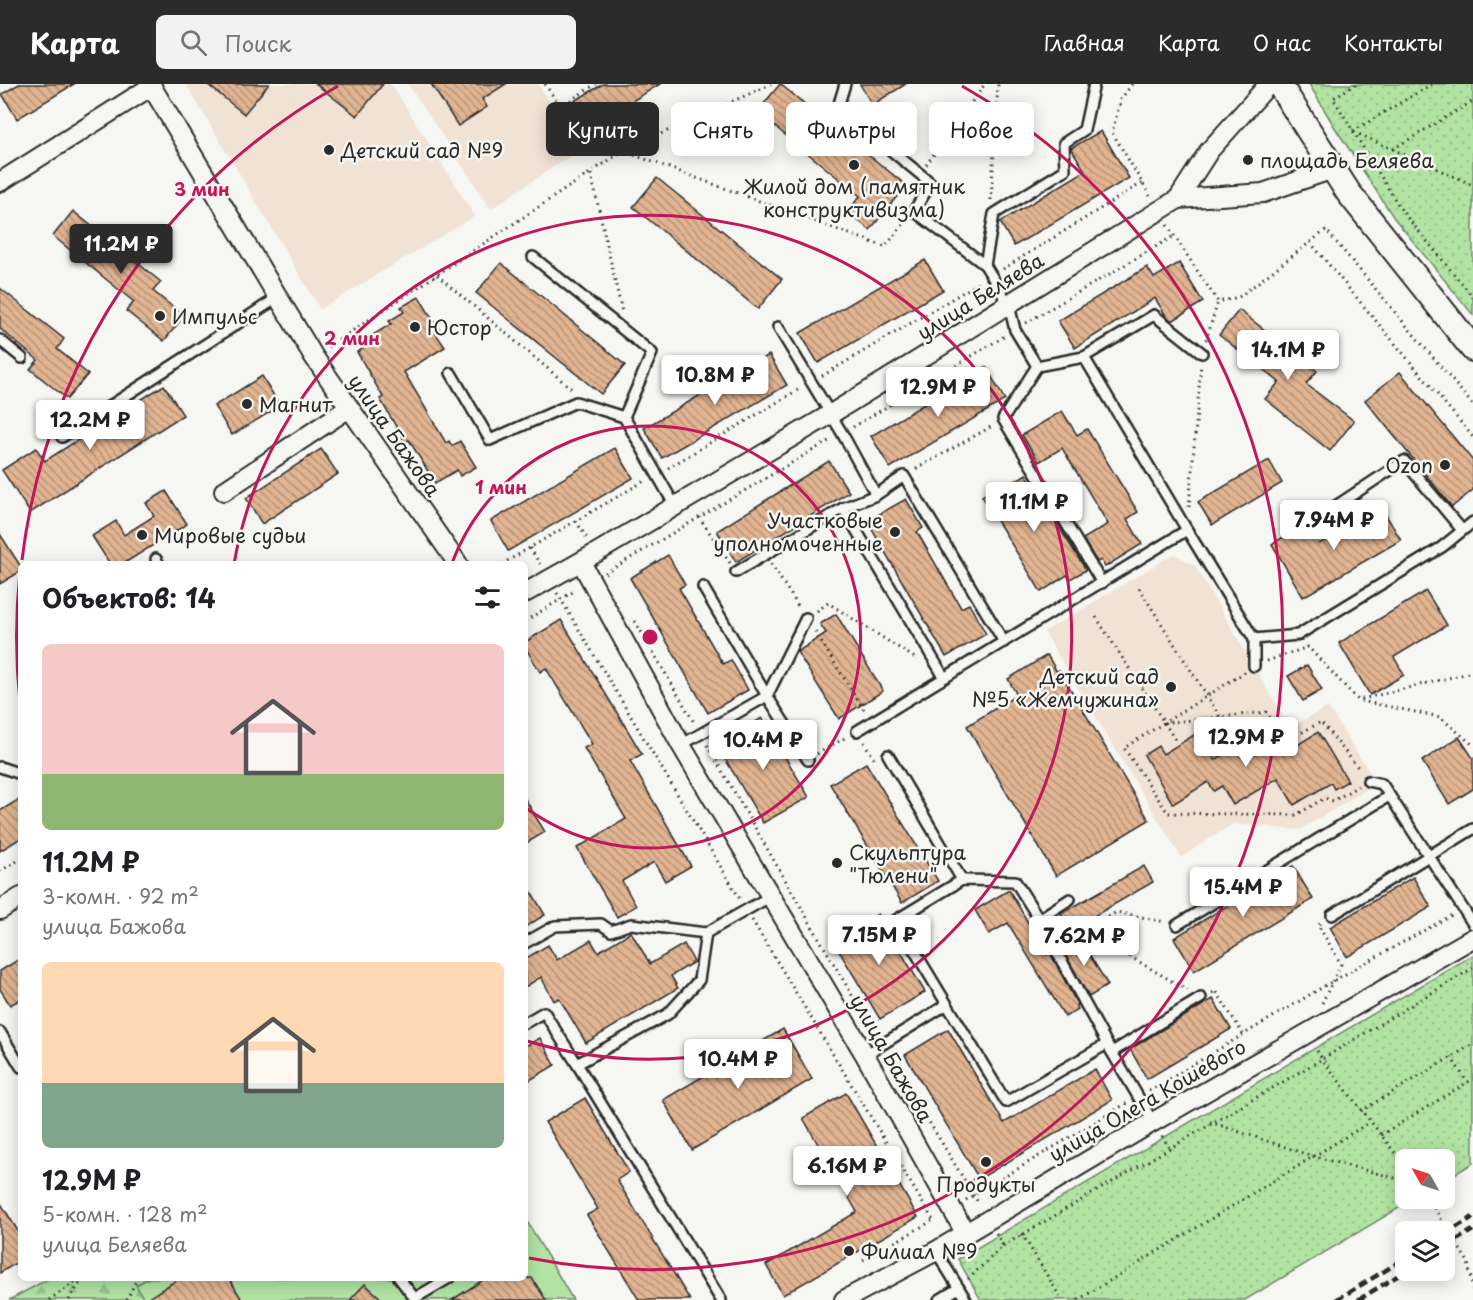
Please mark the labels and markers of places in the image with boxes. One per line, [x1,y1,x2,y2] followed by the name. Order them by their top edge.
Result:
[340,135,503,165] place label: Детский сад №9
[322,143,336,157] marker: Детский сад №9
[1260,145,1434,175] place label: площадь Беляева
[1241,153,1255,167] marker: площадь Беляева
[847,158,861,172] marker: Жилой дом (памятник конструктивизма)
[743,171,965,224] place label: Жилой дом (памятник конструктивизма)
[66,224,176,275] pin: 11.2M ₽
[172,301,257,331] place label: Импульс
[153,309,167,323] marker: Импульс
[427,312,492,342] place label: Юстор
[408,320,422,334] marker: Юстор
[1233,330,1343,381] pin: 14.1M ₽
[660,355,770,406] pin: 10.8M ₽
[883,367,993,418] pin: 12.9M ₽
[259,389,333,419] place label: Магнит
[240,397,254,411] marker: Магнит
[35,400,145,451] pin: 12.2M ₽
[1385,450,1433,480] place label: Ozon
[1438,458,1452,472] marker: Ozon
[979,482,1089,533] pin: 11.1M ₽
[1279,500,1389,551] pin: 7.94M ₽
[713,505,883,558] place label: Участковые уполномоченные
[154,520,306,550] place label: Мировые судьи
[888,525,902,539] marker: Участковые уполномоченные
[135,528,149,542] marker: Мировые судьи
[640,627,660,647] centre of rings
[972,661,1159,714] place label: Детский сад №5 «Жемчужина»
[1164,680,1178,694] marker: Детский сад №5 «Жемчужина»
[1191,717,1301,768] pin: 12.9M ₽
[708,720,818,771] pin: 10.4M ₽
[849,837,966,890] place label: Скульптура "Тюлени"
[830,856,844,870] marker: Скульптура "Тюлени"
[1188,867,1298,918] pin: 15.4M ₽
[824,915,934,966] pin: 7.15M ₽
[1029,916,1139,967] pin: 7.62M ₽
[683,1039,793,1090] pin: 10.4M ₽
[792,1146,902,1197] pin: 6.16M ₽
[979,1155,993,1169] marker: Продукты
[937,1169,1035,1199] place label: Продукты
[861,1236,978,1266] place label: Филиал №9
[842,1244,856,1258] marker: Филиал №9

